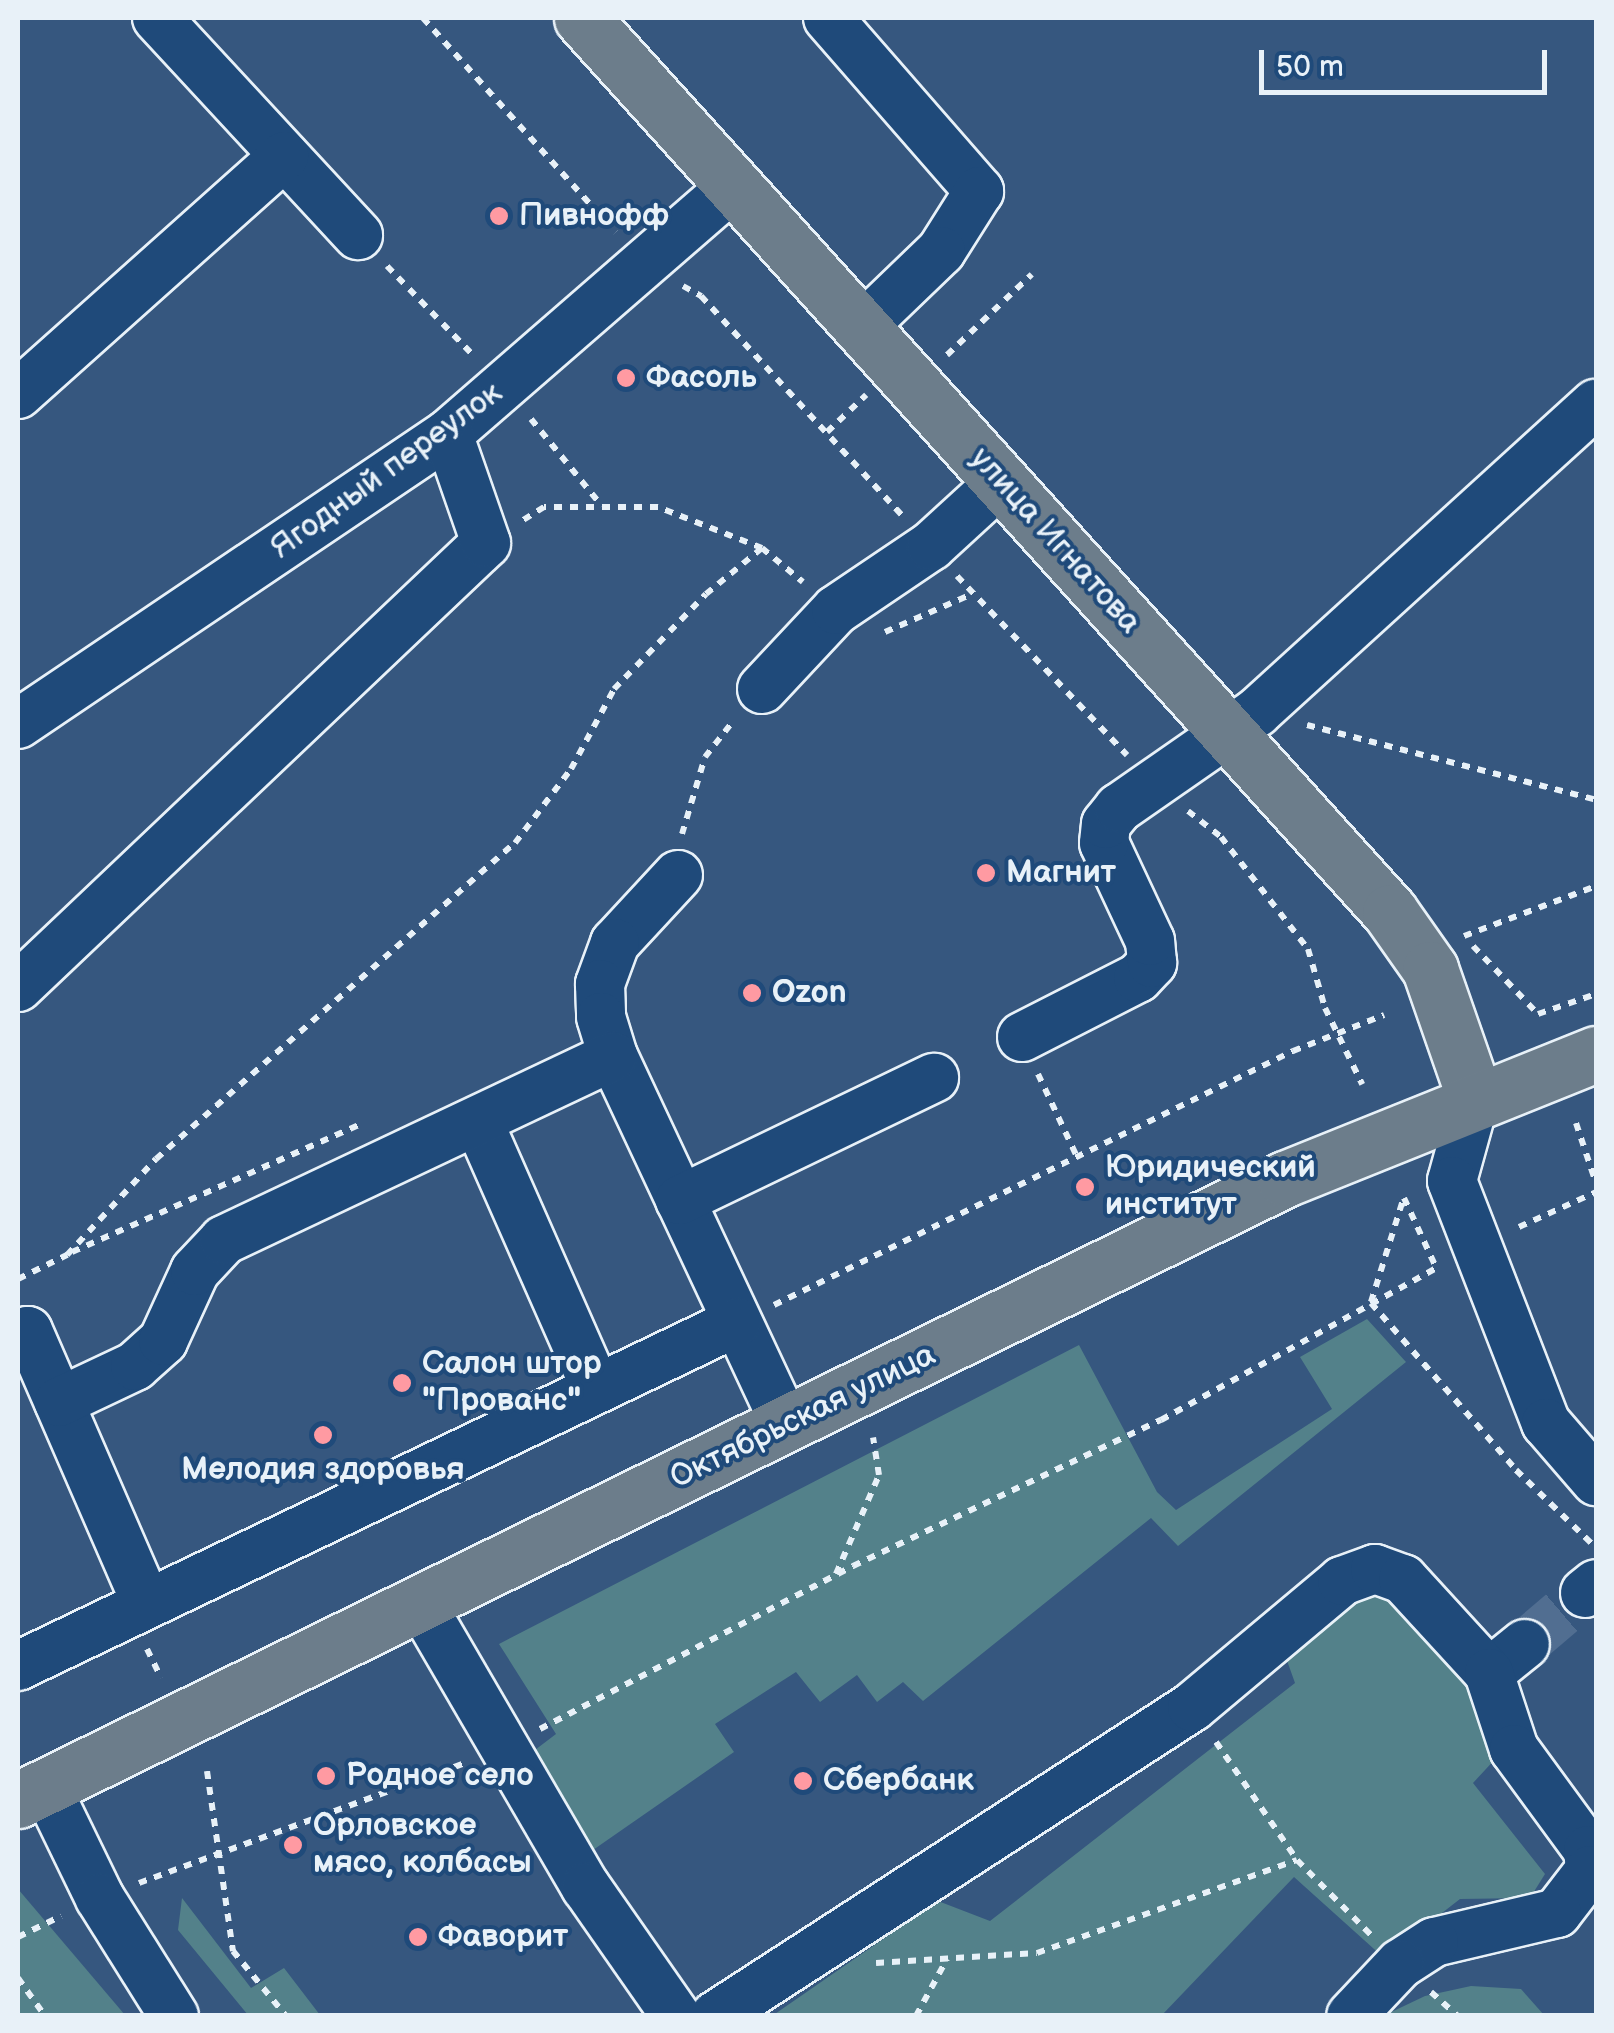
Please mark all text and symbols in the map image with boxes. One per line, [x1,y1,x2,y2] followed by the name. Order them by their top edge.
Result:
[1264,30,1552,92] scale bar
[1276,49,1344,85] text: 50 m
[519,197,669,235] place label: Пивнофф
[488,205,510,227] marker: Пивнофф
[646,359,757,397] place label: Фасоль
[615,367,637,389] marker: Фасоль
[264,374,510,568] street label: Ягодный переулок
[961,440,1149,642] street label: улица Игнатова
[1006,854,1116,892] place label: Магнит
[975,862,997,884] marker: Магнит
[772,974,847,1012] place label: Ozon
[741,982,763,1004] marker: Ozon
[1105,1150,1316,1225] place label: Юридический институт
[1074,1176,1096,1198] marker: Юридический институт
[664,1336,942,1498] street label: Октябрьская улица
[422,1346,602,1421] place label: Салон штор "Прованс"
[391,1372,413,1394] marker: Салон штор "Прованс"
[312,1424,334,1446] marker: Мелодия здоровья
[181,1451,465,1489] place label: Мелодия здоровья
[346,1757,534,1795] place label: Родное село
[823,1762,974,1800] place label: Сбербанк
[315,1765,337,1787] marker: Родное село
[792,1770,814,1792] marker: Сбербанк
[313,1808,532,1883] place label: Орловское мясо, колбасы
[282,1834,304,1856] marker: Орловское мясо, колбасы
[438,1918,568,1956] place label: Фаворит
[407,1926,429,1948] marker: Фаворит

